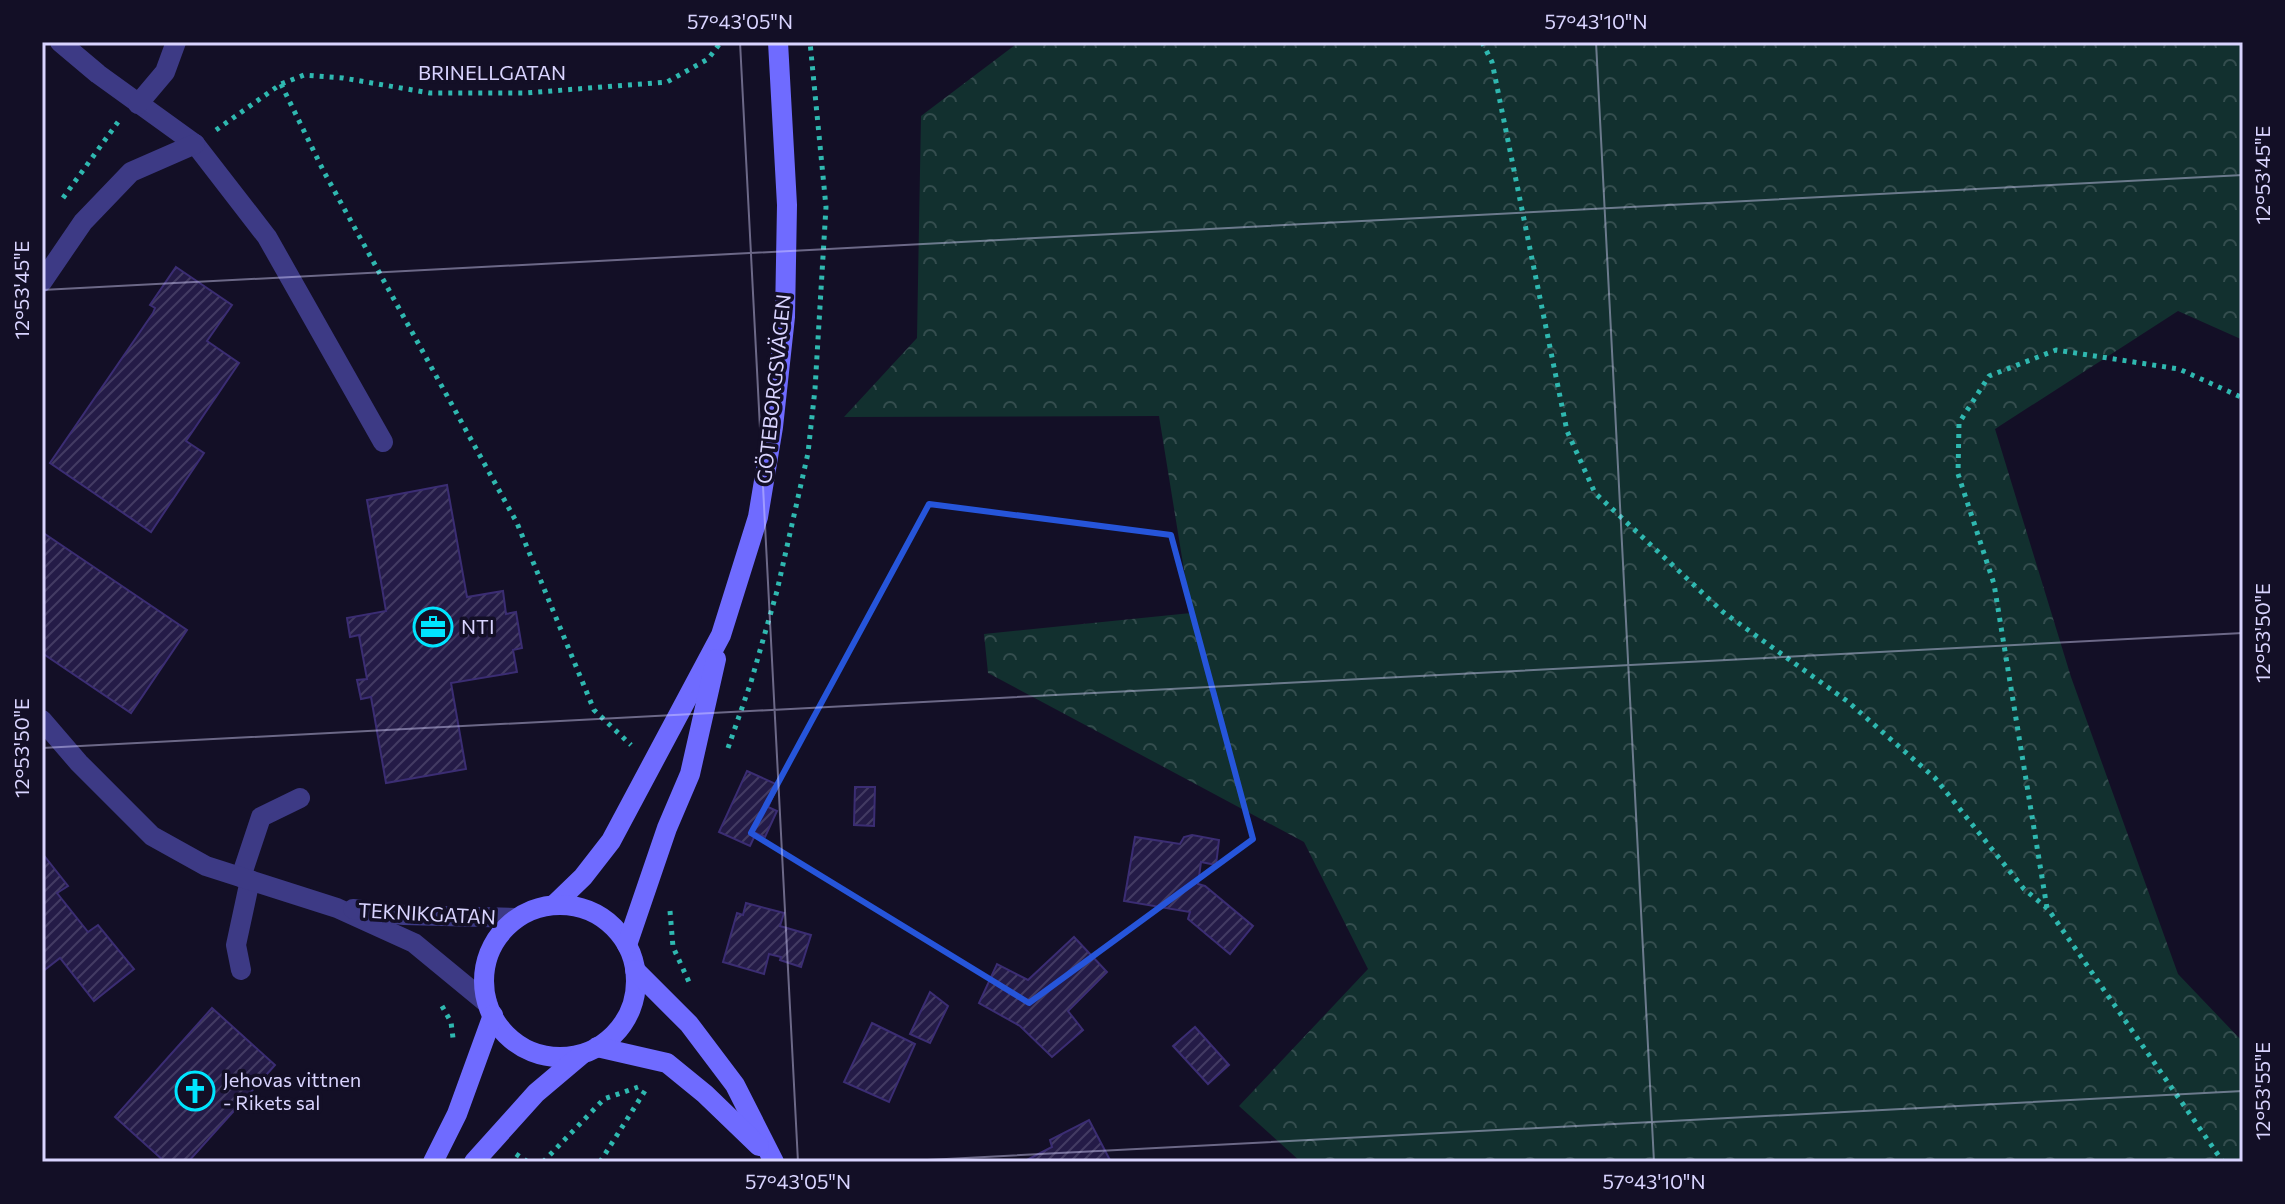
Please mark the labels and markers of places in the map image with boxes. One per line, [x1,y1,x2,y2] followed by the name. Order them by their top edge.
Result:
[412,606,454,648] office icon: NTI
[461,614,495,638] place label: NTI
[223,1067,361,1114] place label: Jehovas vittnen - Rikets sal
[174,1070,216,1112] church icon: Jehovas vittnen - Rikets sal

